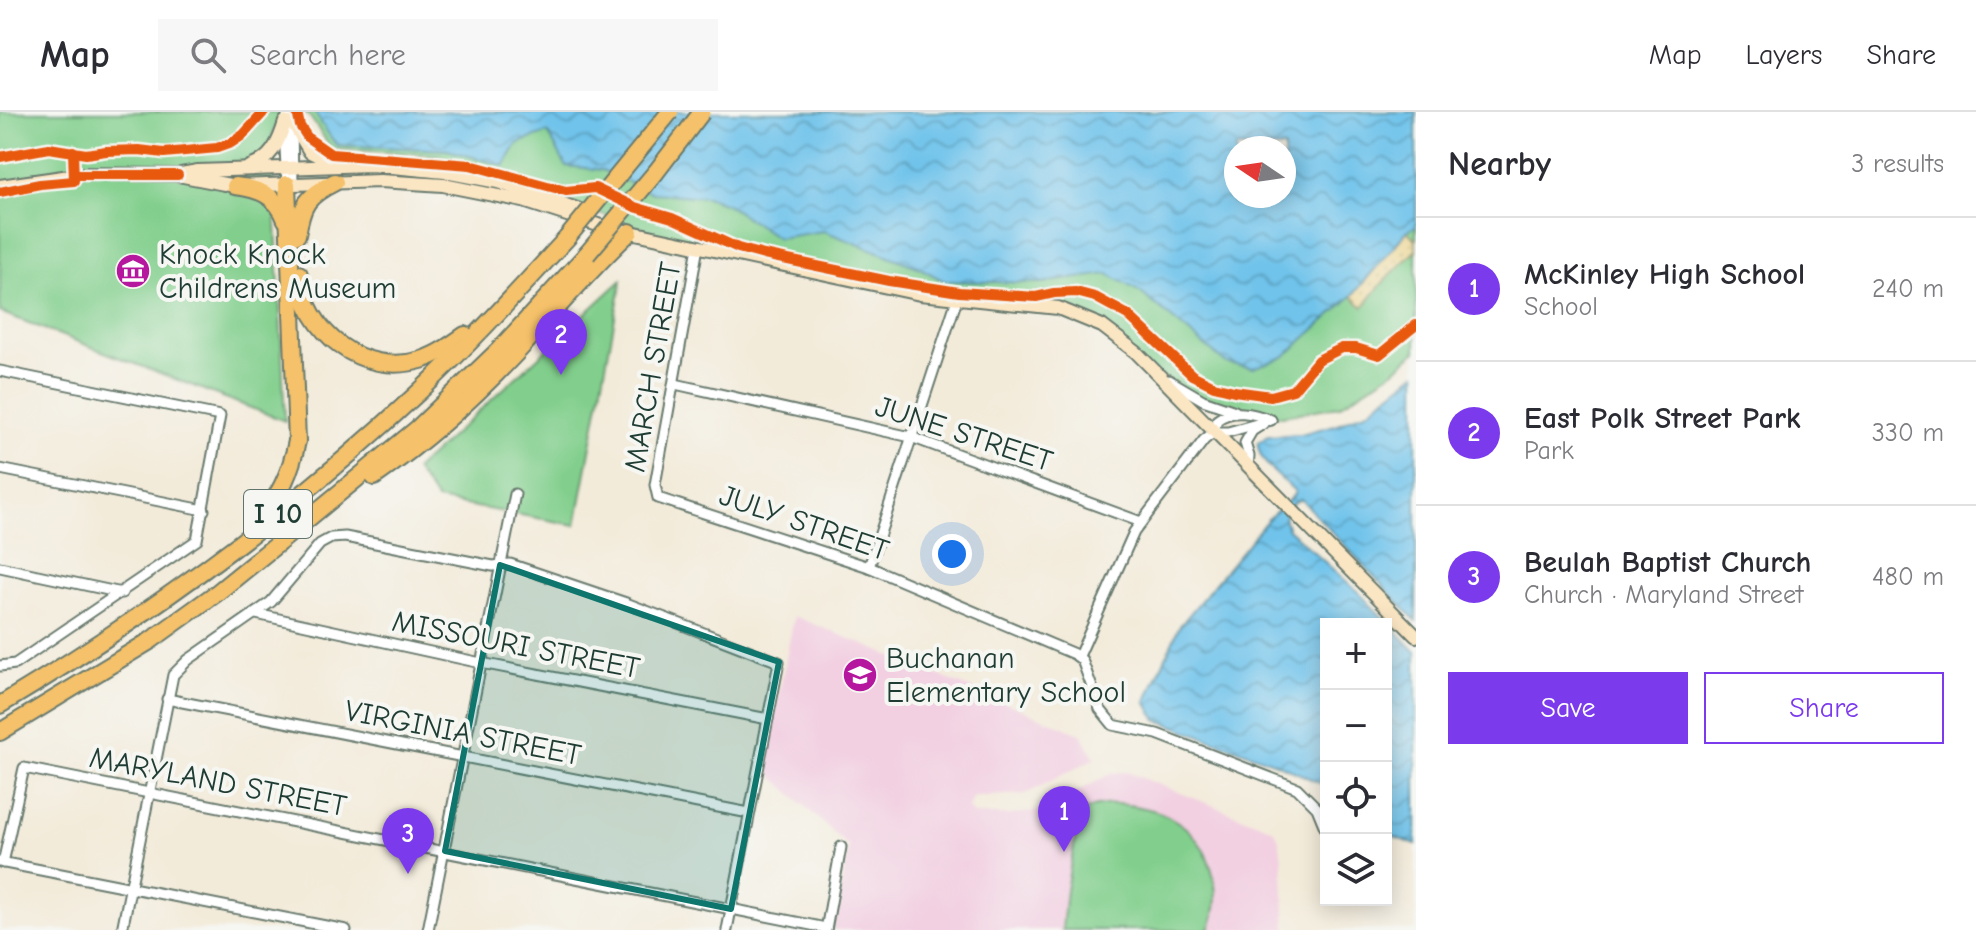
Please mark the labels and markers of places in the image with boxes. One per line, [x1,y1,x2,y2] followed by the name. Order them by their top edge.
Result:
[159,237,396,306] place label: Knock Knock Childrens Museum
[114,252,152,290] museum icon: Knock Knock Childrens Museum
[535,309,587,375] pin: 2
[886,641,1126,710] place label: Buchanan Elementary School
[841,656,879,694] school or university icon: Buchanan Elementary School
[1038,786,1090,852] pin: 1
[382,808,434,874] pin: 3

